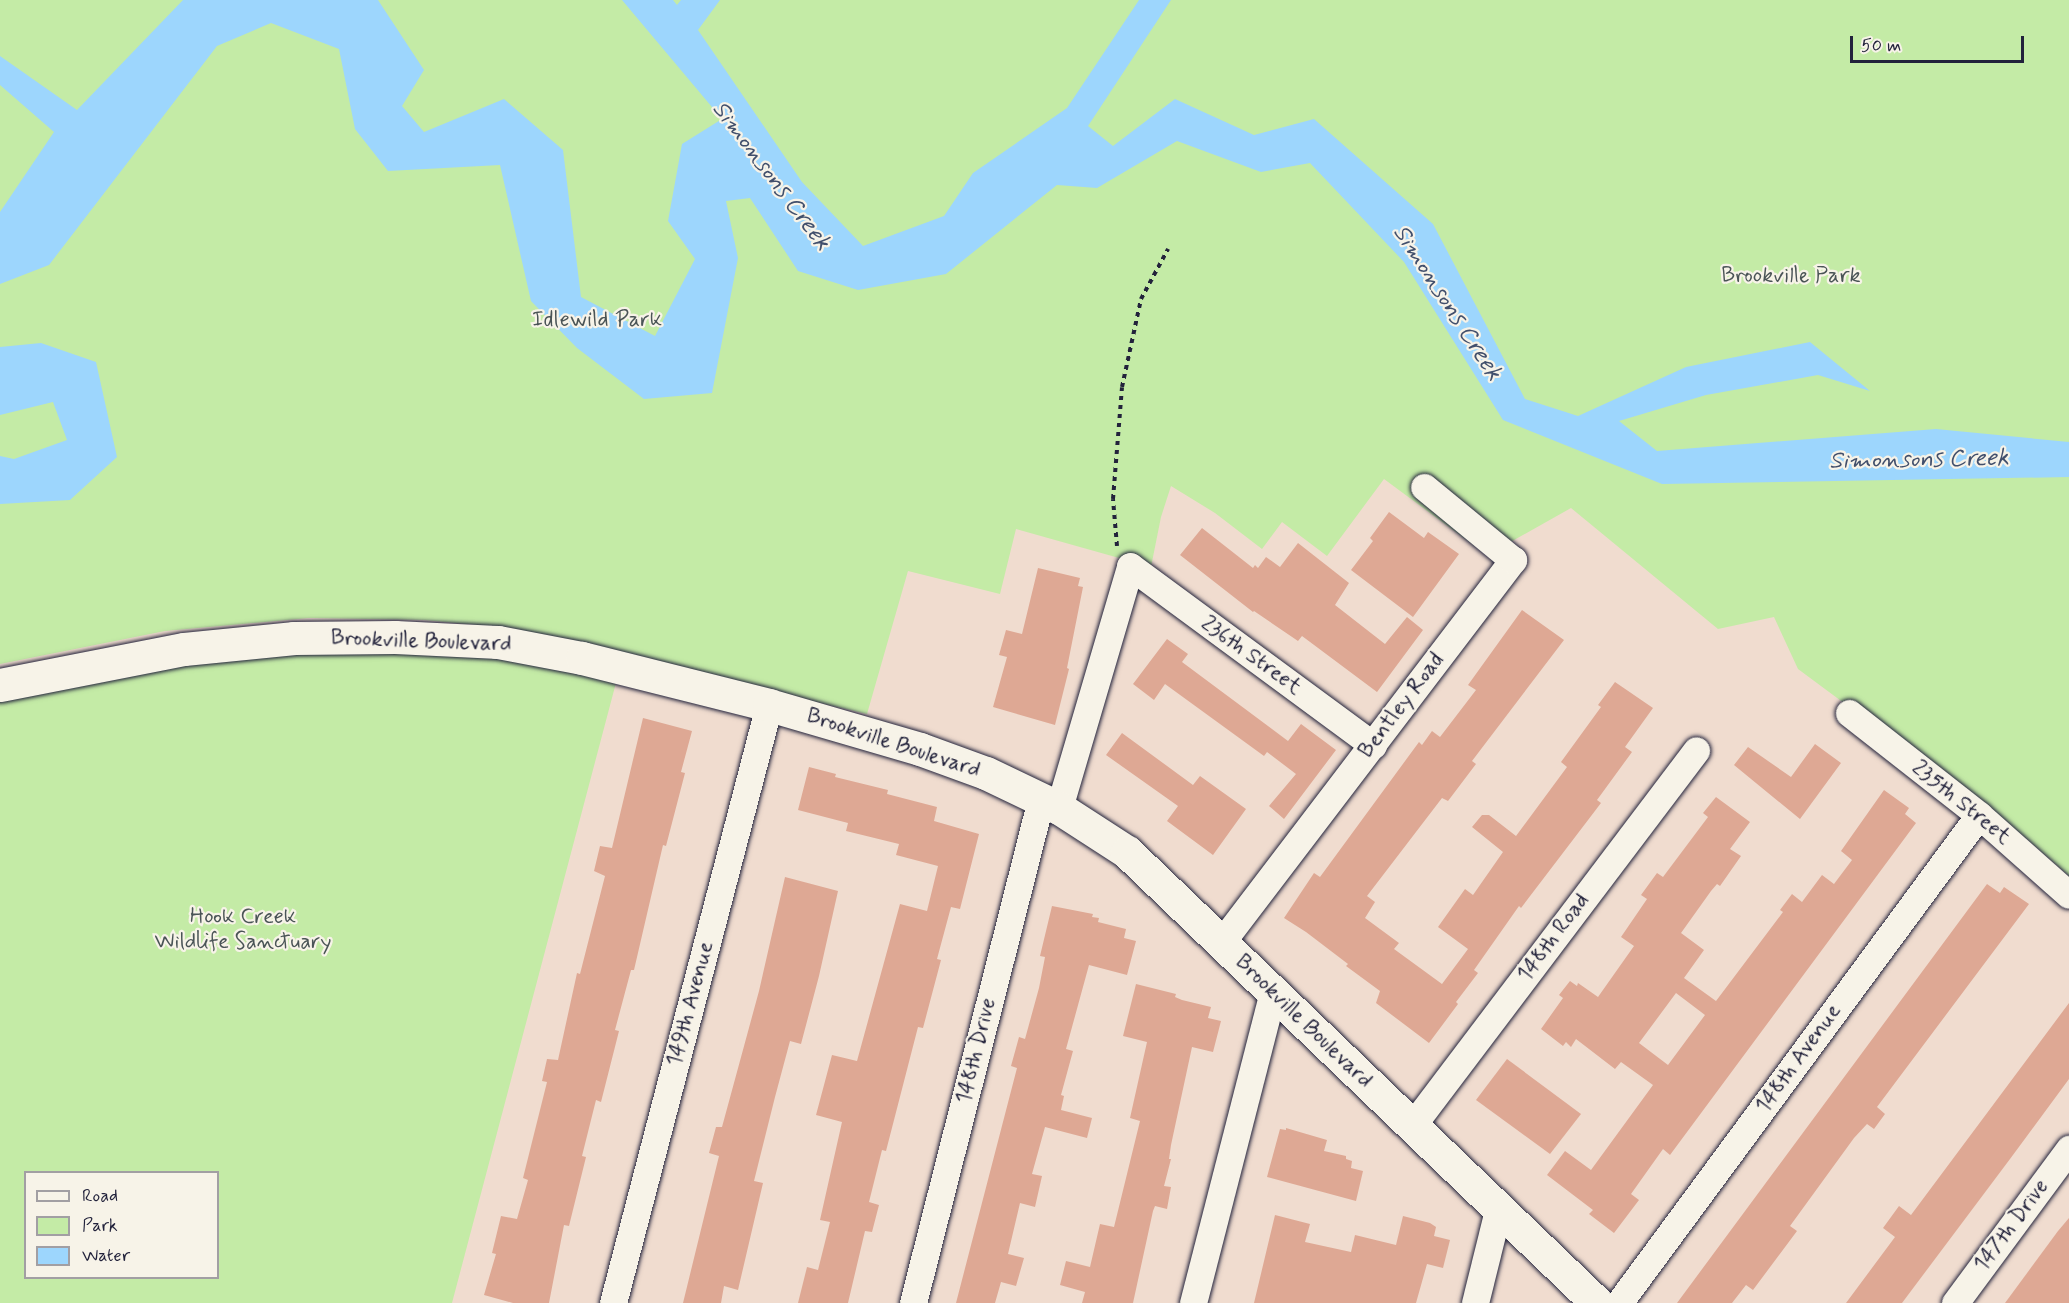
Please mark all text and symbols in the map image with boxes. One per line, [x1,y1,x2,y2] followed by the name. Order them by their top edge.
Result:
[1853,24,2027,62] scale bar
[1861,34,1901,58] text: 50 m
[705,96,837,256] water label: Simonsons Creek
[1386,220,1508,386] water label: Simonsons Creek
[1722,264,1860,290] park label: Brookville Park
[534,308,660,334] park label: Idlewild Park
[1829,444,2009,476] water label: Simonsons Creek
[1196,611,1306,701] street label: 236th Street
[330,626,512,658] street label: Brookville Boulevard
[1354,648,1450,764] street label: Bentley Road
[803,703,983,785] street label: Brookville Boulevard
[1906,755,2016,851] street label: 235th Street
[1512,889,1596,987] street label: 148th Road
[156,904,330,956] park label: Hook Creek Wildlife Sanctuary
[662,939,720,1069] street label: 149th Avenue
[1229,950,1377,1094] street label: Brookville Boulevard
[951,995,1003,1107] street label: 148th Drive
[1751,999,1847,1119] street label: 148th Avenue
[24,1171,219,1279] legend
[1969,1175,2055,1277] street label: 147th Drive
[82,1184,118,1208] text: Road
[82,1214,118,1238] text: Park
[82,1244,130,1268] text: Water

